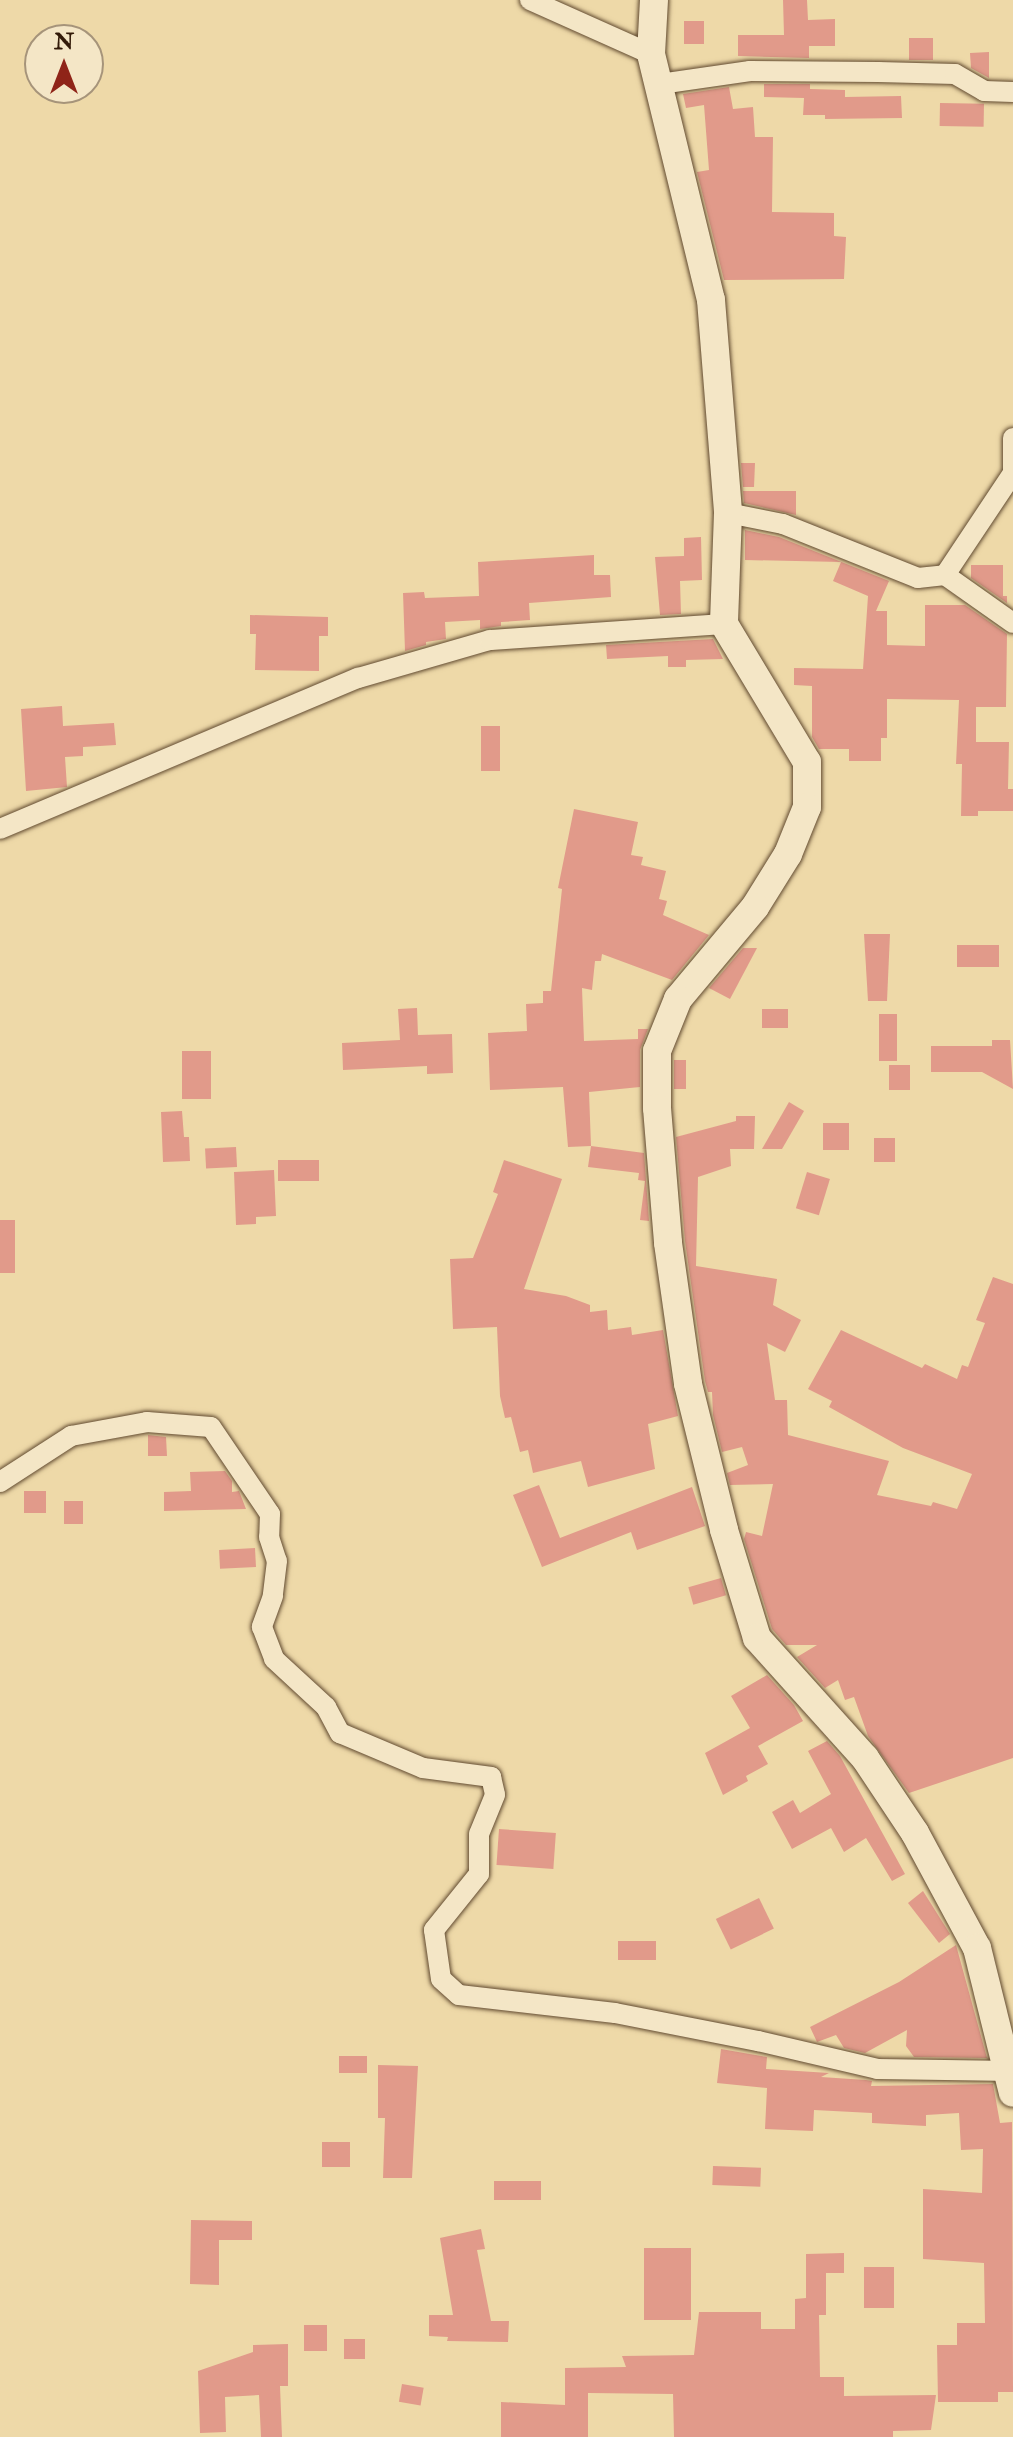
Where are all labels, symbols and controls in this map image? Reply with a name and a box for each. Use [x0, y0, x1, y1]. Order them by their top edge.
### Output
north arrow [24, 24, 104, 104]
text: N [54, 28, 74, 56]

